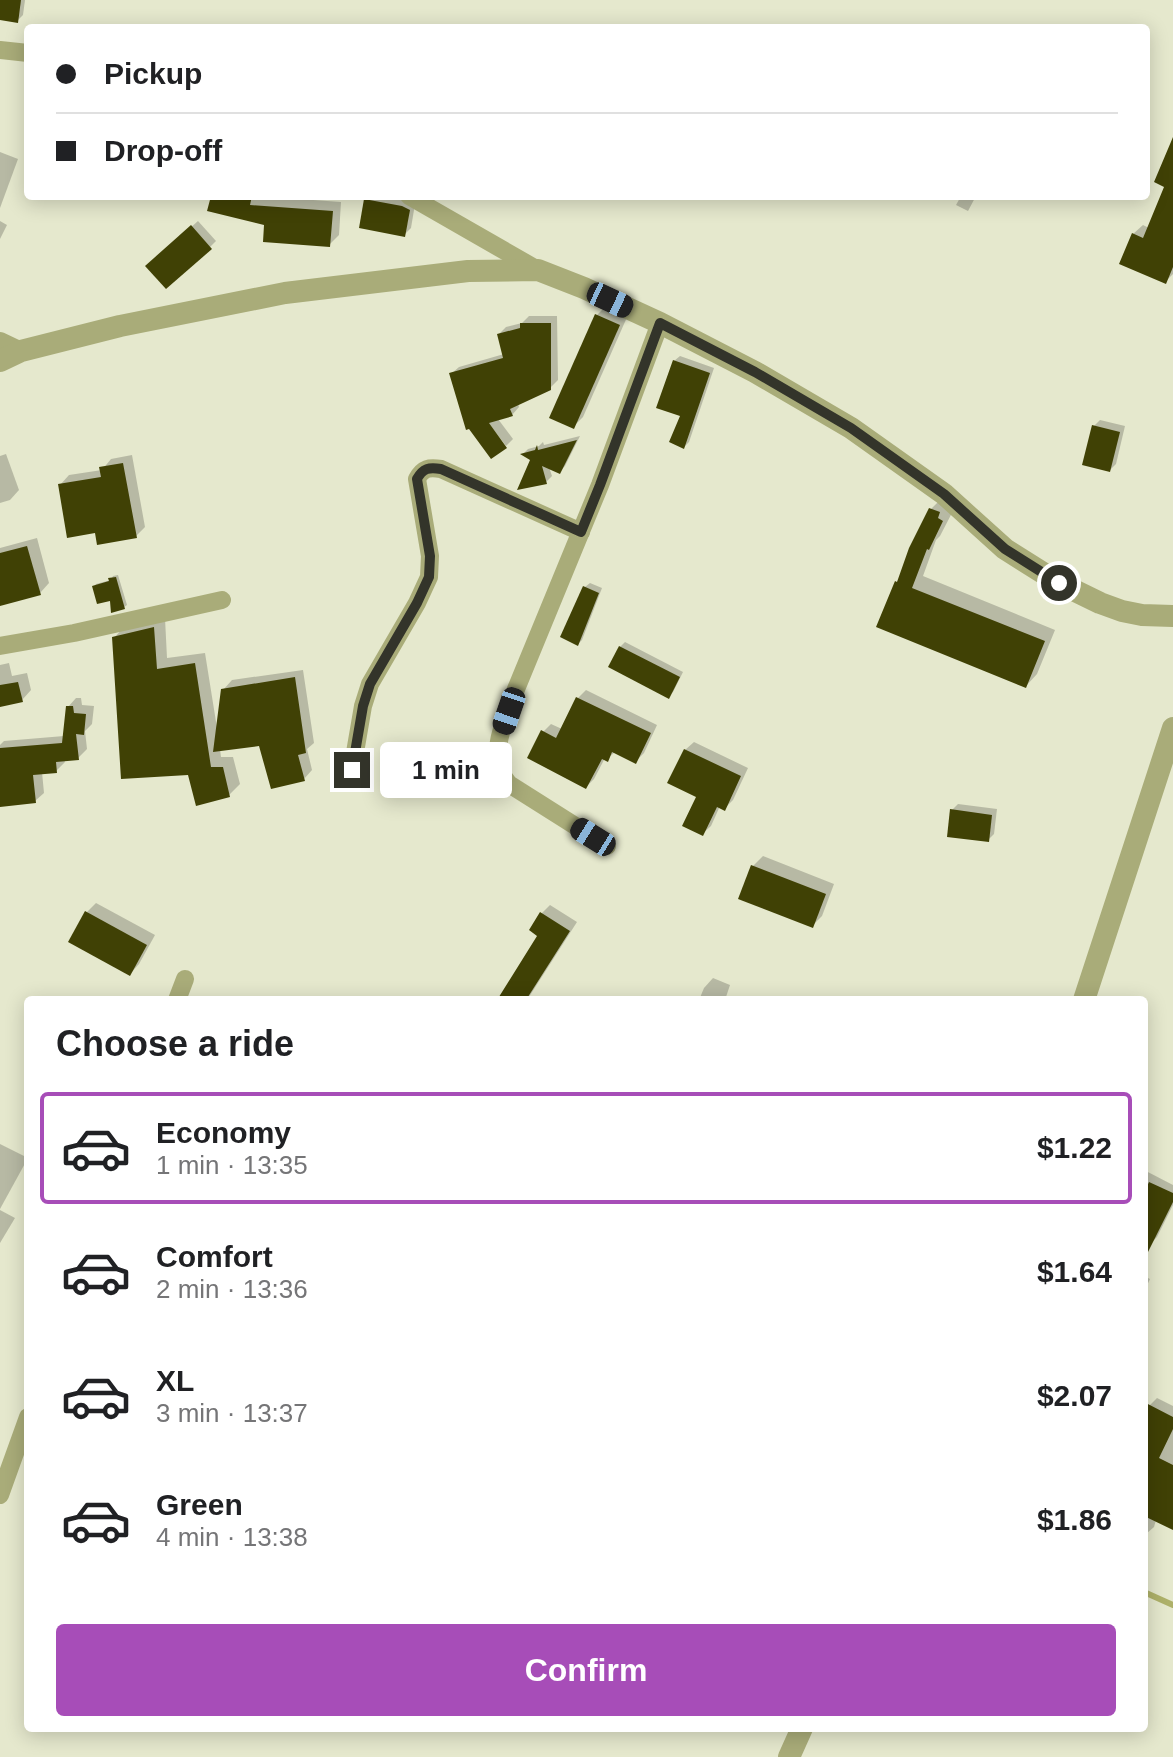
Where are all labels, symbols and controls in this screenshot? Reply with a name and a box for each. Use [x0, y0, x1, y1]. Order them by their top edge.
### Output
text: Pickup [104, 57, 202, 90]
text: Drop-off [104, 134, 222, 167]
car [583, 279, 637, 321]
route start [1041, 565, 1077, 601]
car [490, 684, 528, 738]
callout: 1 min [380, 742, 512, 798]
route end [334, 752, 370, 788]
text: 1 min [412, 755, 480, 785]
car [566, 814, 620, 860]
text: Choose a ride [56, 1023, 294, 1064]
icon: car [60, 1112, 132, 1184]
text: Economy [156, 1116, 291, 1149]
text: $1.22 [1037, 1131, 1112, 1164]
text: 1 min · 13:35 [156, 1150, 308, 1180]
icon: car [60, 1236, 132, 1308]
text: Comfort [156, 1240, 273, 1273]
text: $1.64 [1037, 1255, 1112, 1288]
text: 2 min · 13:36 [156, 1274, 308, 1304]
icon: car [60, 1360, 132, 1432]
text: XL [156, 1364, 194, 1397]
text: $2.07 [1037, 1379, 1112, 1412]
text: 3 min · 13:37 [156, 1398, 308, 1428]
icon: car [60, 1484, 132, 1556]
text: Green [156, 1488, 243, 1521]
text: $1.86 [1037, 1503, 1112, 1536]
text: 4 min · 13:38 [156, 1522, 308, 1552]
button: Confirm [56, 1624, 1116, 1716]

